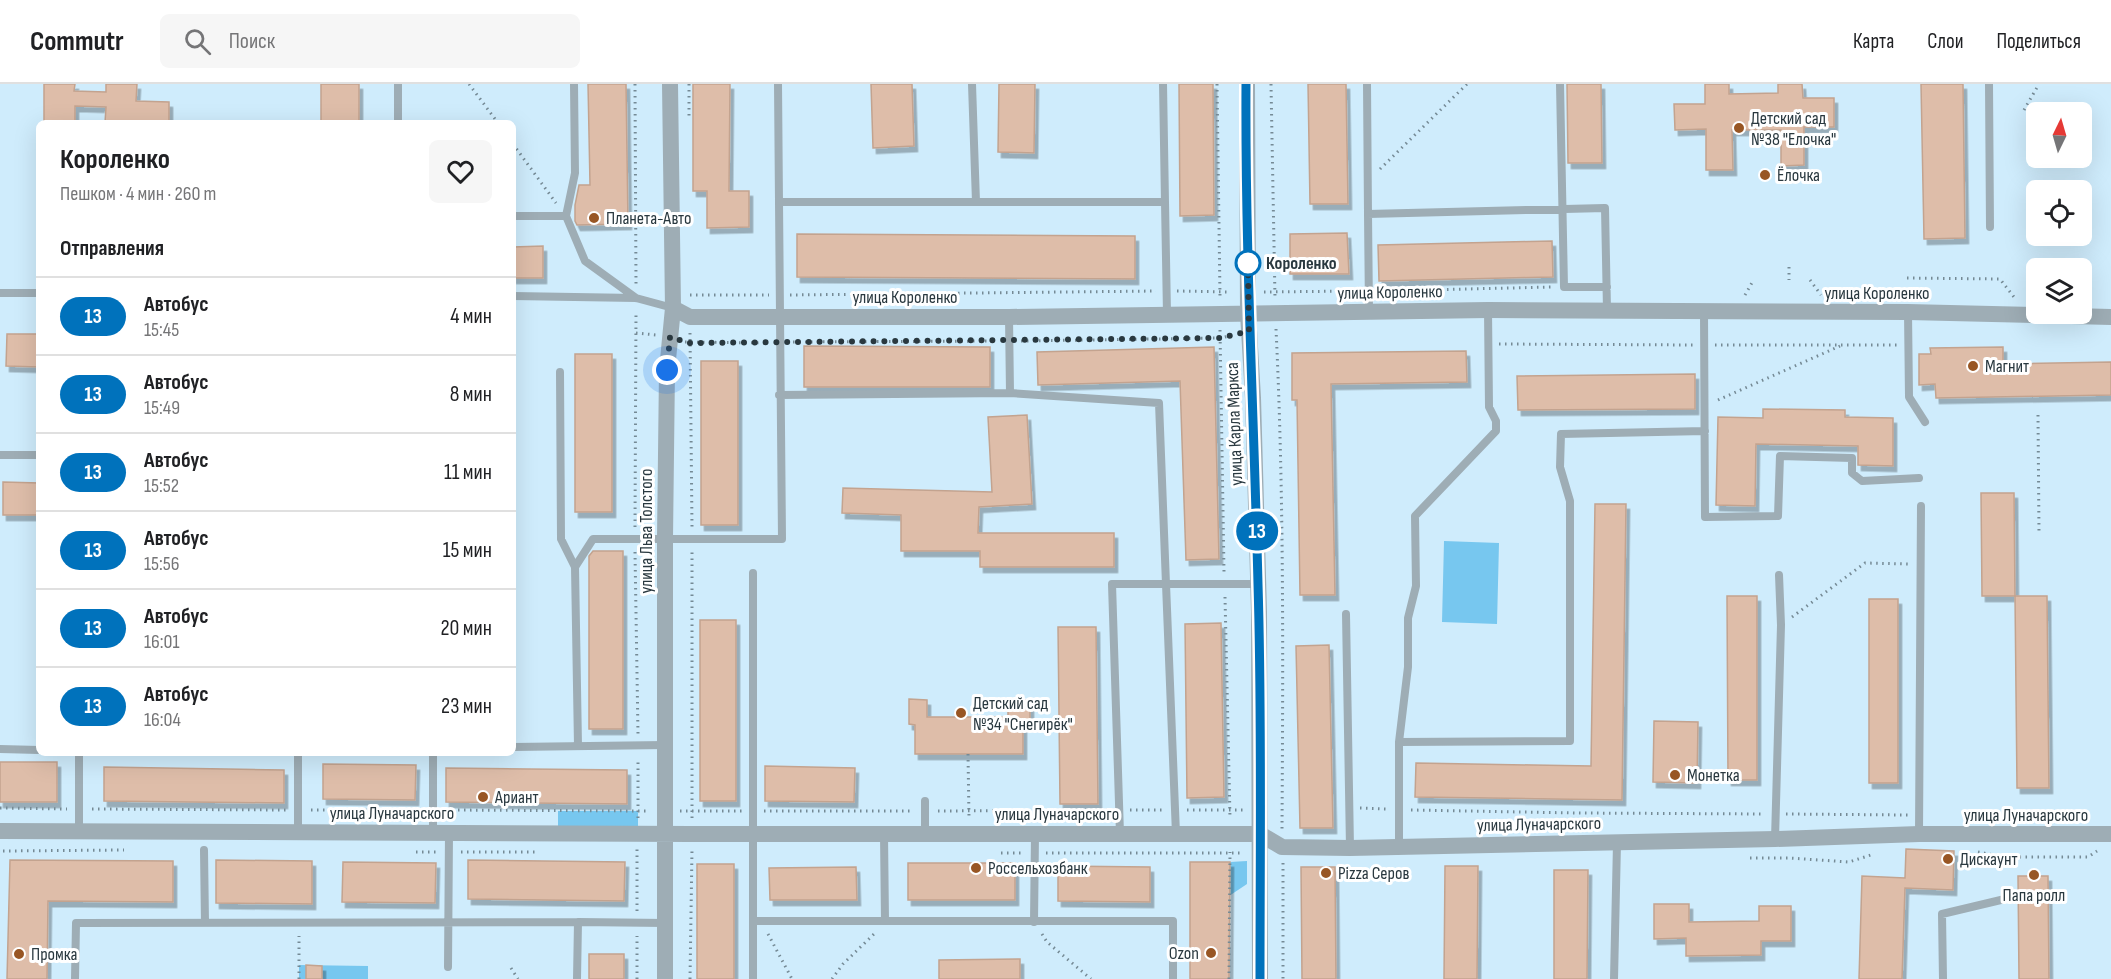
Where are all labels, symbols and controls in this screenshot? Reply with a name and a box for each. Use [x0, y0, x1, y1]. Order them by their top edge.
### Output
search box [160, 14, 580, 68]
text: Commutr [30, 25, 124, 58]
icon: search [181, 25, 214, 58]
text: Поиск [229, 28, 275, 55]
text: Карта [1853, 29, 1894, 54]
text: Слои [1927, 29, 1963, 54]
text: Поделиться [1996, 29, 2081, 54]
north arrow [2026, 102, 2092, 168]
map controls [2026, 102, 2092, 324]
place label: Детский сад №38 "Елочка" [1751, 108, 1836, 150]
marker: Детский сад №38 "Елочка" [1732, 121, 1746, 135]
button: heart [429, 140, 492, 203]
text: Короленко [60, 143, 170, 176]
place label: Ёлочка [1777, 165, 1820, 186]
marker: Ёлочка [1758, 168, 1772, 182]
button: locate [2026, 180, 2092, 246]
text: Пешком · 4 мин · 260 m [60, 182, 216, 206]
place label: Планета-Авто [606, 208, 692, 229]
marker: Планета-Авто [587, 211, 601, 225]
text: Отправления [60, 235, 164, 262]
marker: Короленко [1235, 250, 1261, 276]
place label: Короленко [1266, 253, 1337, 274]
button: layers [2026, 258, 2092, 324]
street label: улица Короленко [1337, 281, 1443, 304]
street label: улица Короленко [1824, 283, 1930, 304]
street label: улица Короленко [852, 287, 958, 308]
text: Автобус [144, 291, 209, 318]
text: 4 мин [450, 303, 492, 330]
text: 13 [84, 304, 102, 329]
text: 15:45 [144, 318, 179, 342]
your location [652, 355, 682, 385]
place label: Магнит [1985, 356, 2029, 377]
marker: Магнит [1966, 359, 1980, 373]
street label: улица Карла Маркса [1222, 362, 1247, 486]
text: Автобус [144, 369, 209, 396]
text: 8 мин [450, 381, 492, 408]
text: 13 [84, 382, 102, 407]
text: 15:49 [144, 396, 180, 420]
text: Автобус [144, 447, 209, 474]
text: 11 мин [444, 459, 492, 486]
text: 13 [84, 460, 102, 485]
street label: улица Льва Толстого [636, 469, 657, 593]
text: 15:52 [144, 474, 179, 498]
line badge: 13 [1230, 512, 1284, 550]
text: 13 [1248, 519, 1266, 544]
text: Автобус [144, 525, 209, 552]
text: 15 мин [443, 537, 492, 564]
text: 13 [84, 538, 102, 563]
text: 15:56 [144, 552, 180, 576]
text: Автобус [144, 603, 209, 630]
text: 20 мин [440, 615, 492, 642]
text: 13 [84, 616, 102, 641]
text: 16:01 [144, 630, 179, 654]
text: Автобус [144, 681, 209, 708]
text: 23 мин [441, 693, 492, 720]
place label: Детский сад №34 "Снегирёк" [973, 693, 1073, 735]
text: 13 [84, 694, 102, 719]
marker: Детский сад №34 "Снегирёк" [954, 706, 968, 720]
text: 16:04 [144, 708, 181, 732]
place label: Монетка [1687, 765, 1740, 786]
marker: Монетка [1668, 768, 1682, 782]
place label: Ариант [494, 787, 539, 808]
marker: Ариант [476, 790, 490, 804]
street label: улица Луначарского [330, 803, 454, 824]
street label: улица Луначарского [995, 804, 1119, 825]
street label: улица Луначарского [1964, 805, 2088, 826]
street label: улица Луначарского [1477, 813, 1601, 836]
place label: Дискаунт [1960, 849, 2018, 870]
marker: Дискаунт [1941, 852, 1955, 866]
place label: Россельхозбанк [988, 858, 1088, 879]
marker: Россельхозбанк [969, 861, 983, 875]
place label: Pizza Серов [1338, 863, 1409, 884]
marker: Pizza Серов [1319, 866, 1333, 880]
marker: Папа ролл [2027, 868, 2041, 882]
place label: Папа ролл [2003, 885, 2065, 906]
place label: Ozon [1169, 943, 1199, 964]
place label: Промка [31, 944, 78, 965]
marker: Ozon [1204, 946, 1218, 960]
marker: Промка [12, 947, 26, 961]

